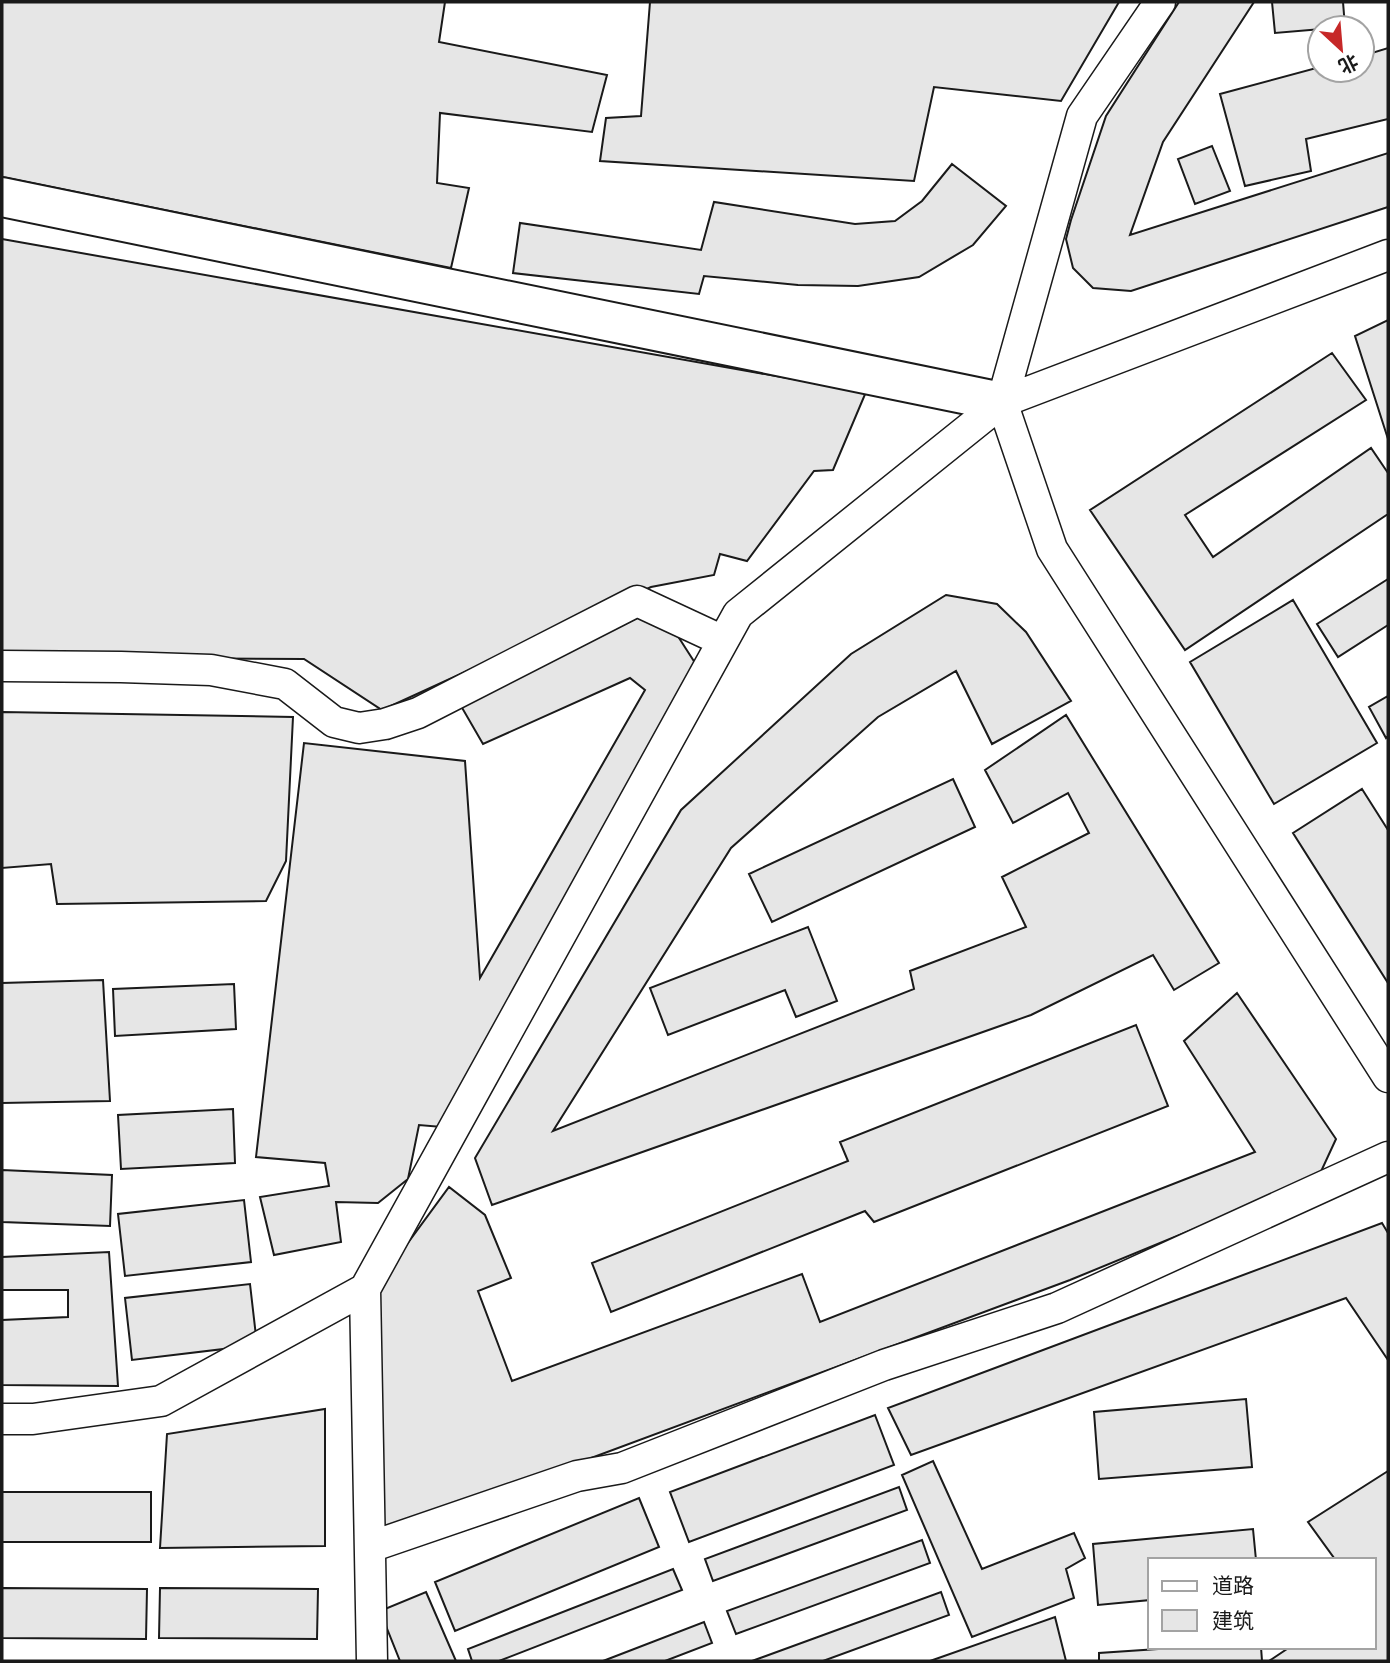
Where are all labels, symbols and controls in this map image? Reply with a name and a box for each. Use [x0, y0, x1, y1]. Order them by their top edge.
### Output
north arrow [1306, 14, 1376, 84]
text: 北 [1334, 48, 1363, 80]
legend [1148, 1558, 1376, 1649]
text: 道路 [1212, 1571, 1254, 1599]
text: 建筑 [1212, 1606, 1254, 1634]

